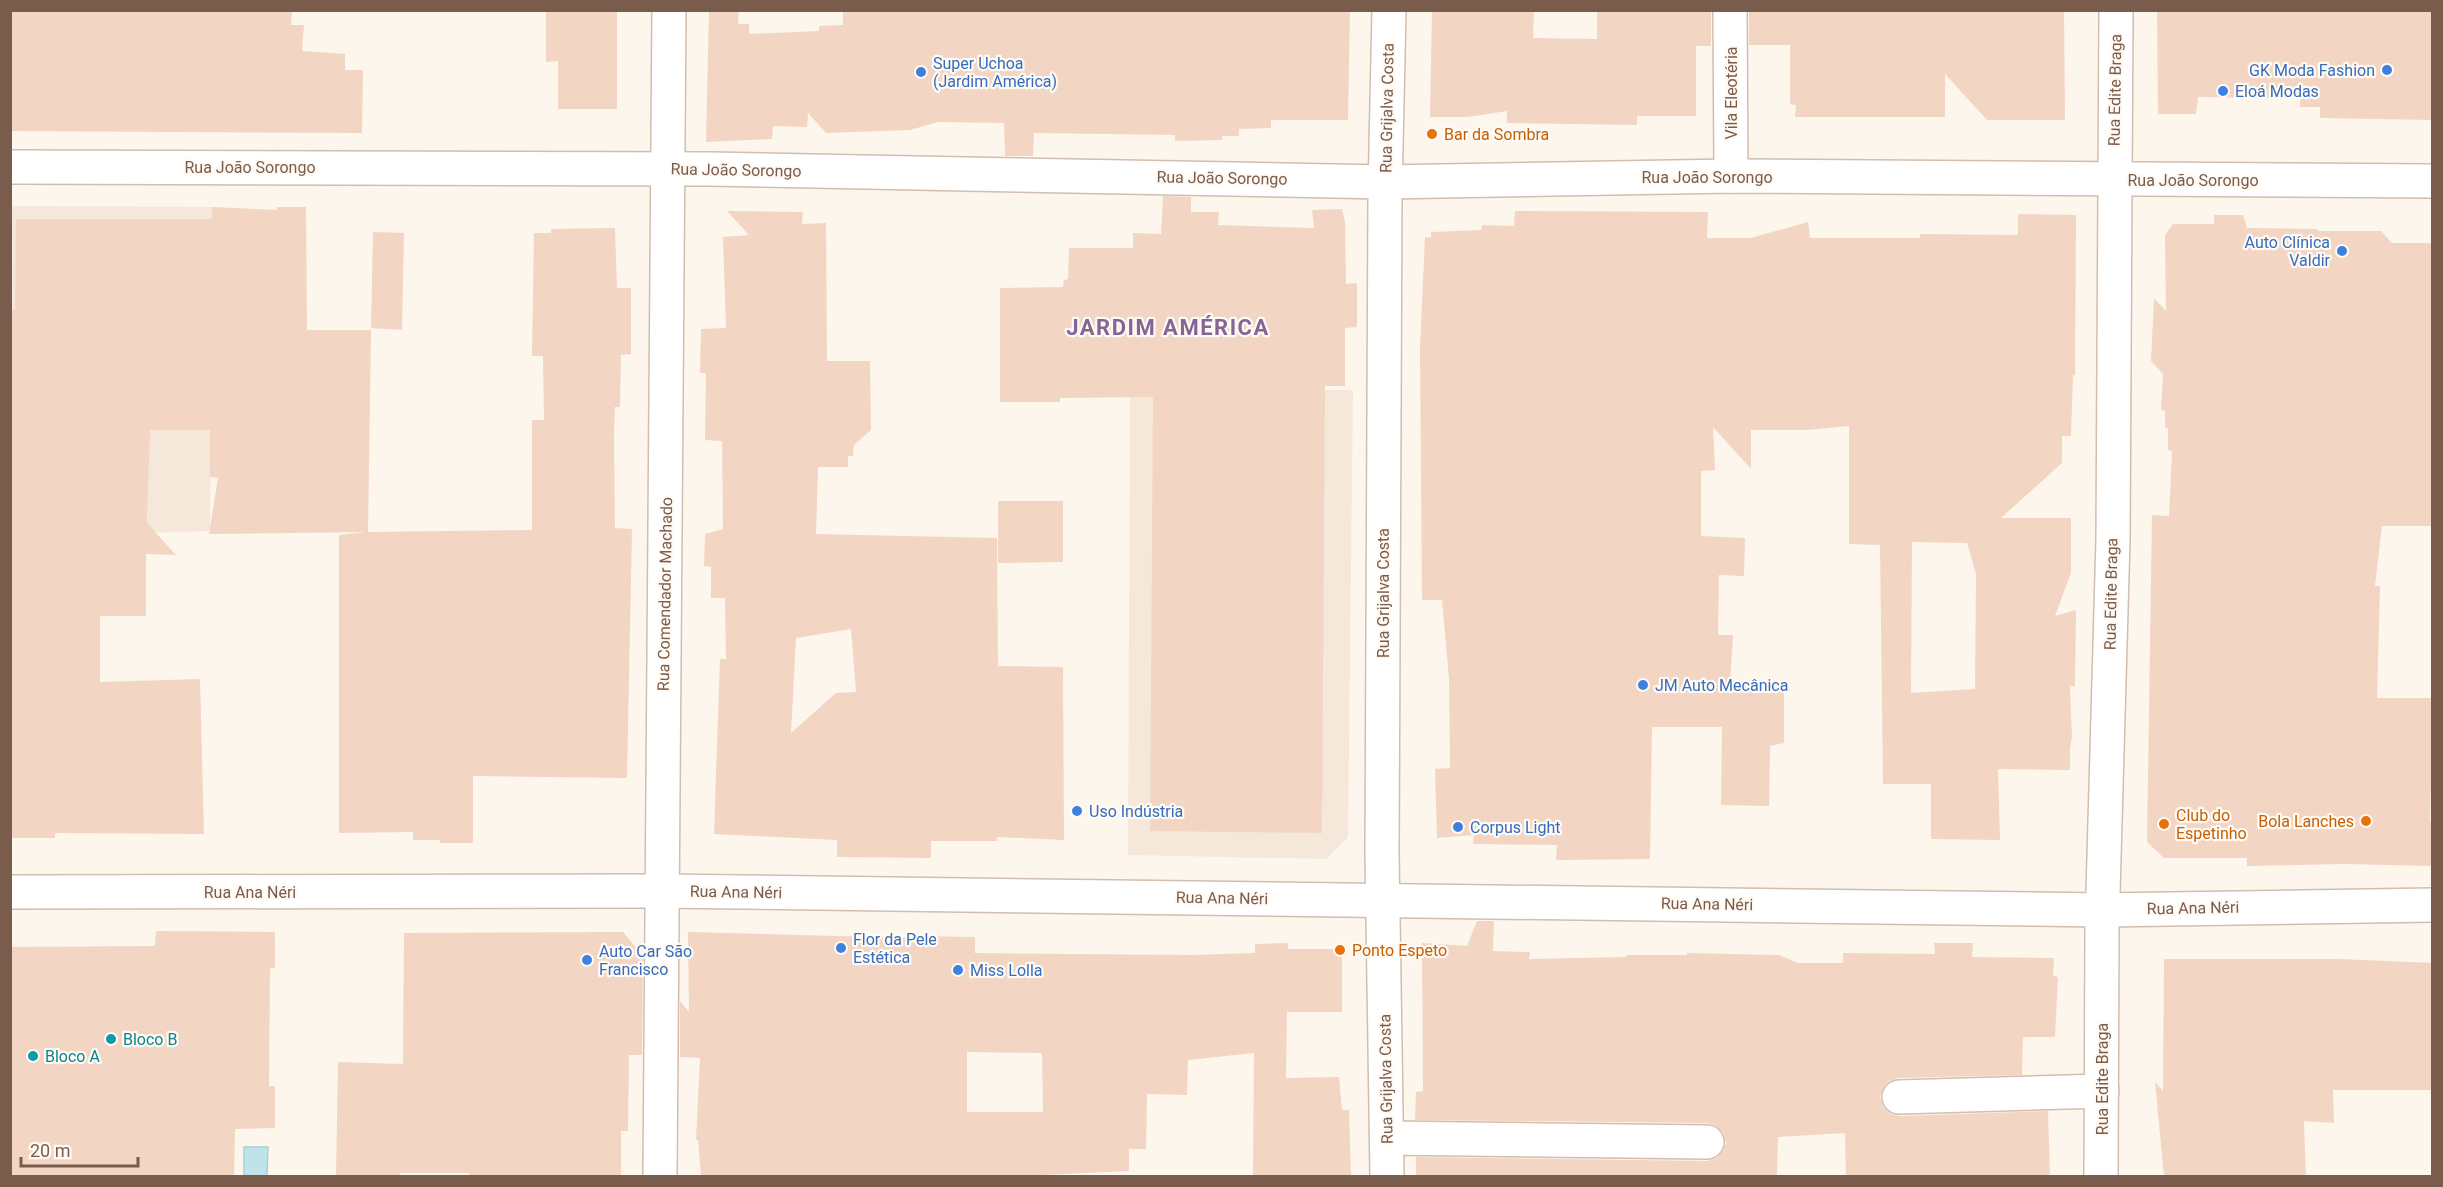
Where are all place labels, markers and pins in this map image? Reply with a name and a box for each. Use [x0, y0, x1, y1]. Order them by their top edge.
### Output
place label: Super Uchoa (Jardim América) [933, 54, 1057, 91]
place label: GK Moda Fashion [2249, 61, 2375, 80]
marker: GK Moda Fashion [2380, 63, 2394, 77]
marker: Super Uchoa (Jardim América) [914, 65, 928, 79]
place label: Eloá Modas [2235, 82, 2319, 101]
marker: Eloá Modas [2216, 84, 2230, 98]
place label: Bar da Sombra [1444, 125, 1549, 144]
marker: Bar da Sombra [1425, 127, 1439, 141]
place label: Auto Clínica Valdir [2245, 233, 2331, 270]
marker: Auto Clínica Valdir [2335, 244, 2349, 258]
place label: JM Auto Mecânica [1655, 676, 1788, 695]
marker: JM Auto Mecânica [1636, 678, 1650, 692]
place label: Uso Indústria [1089, 802, 1183, 821]
marker: Uso Indústria [1070, 804, 1084, 818]
place label: Club do Espetinho [2176, 806, 2247, 843]
place label: Bola Lanches [2258, 812, 2354, 831]
marker: Bola Lanches [2359, 814, 2373, 828]
marker: Club do Espetinho [2157, 817, 2171, 831]
place label: Corpus Light [1470, 818, 1561, 837]
marker: Corpus Light [1451, 820, 1465, 834]
place label: Flor da Pele Estética [853, 930, 937, 967]
marker: Flor da Pele Estética [834, 941, 848, 955]
place label: Ponto Espeto [1352, 941, 1447, 960]
place label: Auto Car São Francisco [599, 942, 692, 979]
marker: Ponto Espeto [1333, 943, 1347, 957]
marker: Auto Car São Francisco [580, 953, 594, 967]
place label: Miss Lolla [970, 961, 1043, 980]
marker: Miss Lolla [951, 963, 965, 977]
place label: Bloco B [123, 1030, 177, 1049]
marker: Bloco B [104, 1032, 118, 1046]
place label: Bloco A [45, 1047, 100, 1066]
marker: Bloco A [26, 1049, 40, 1063]

